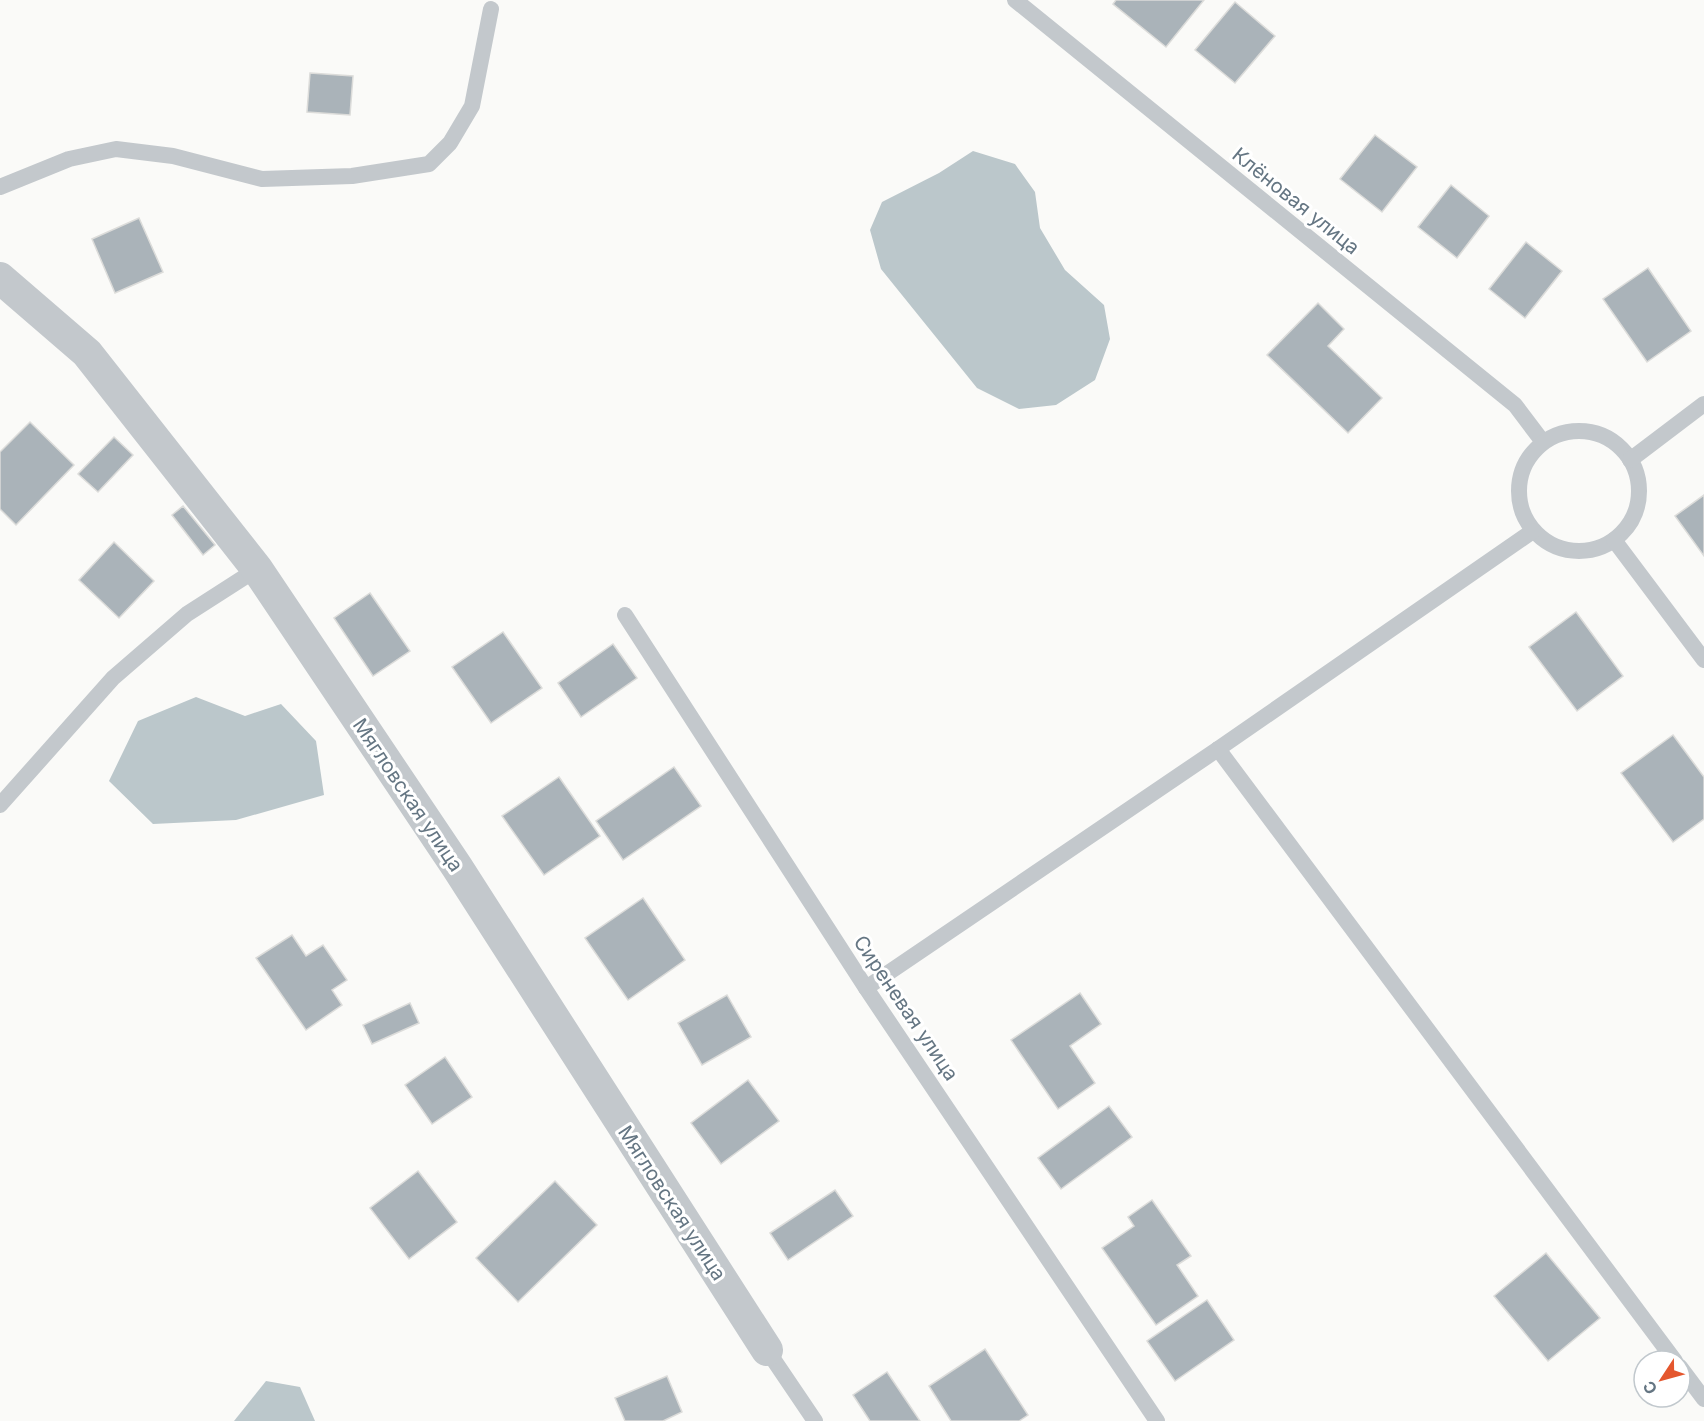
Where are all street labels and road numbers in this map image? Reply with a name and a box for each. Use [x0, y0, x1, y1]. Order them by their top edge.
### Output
street label: Клёновая улица [1228, 142, 1364, 260]
street label: Мягловская улица [348, 714, 468, 876]
street label: Сиреневая улица [849, 931, 963, 1085]
street label: Мягловская улица [613, 1121, 731, 1285]

